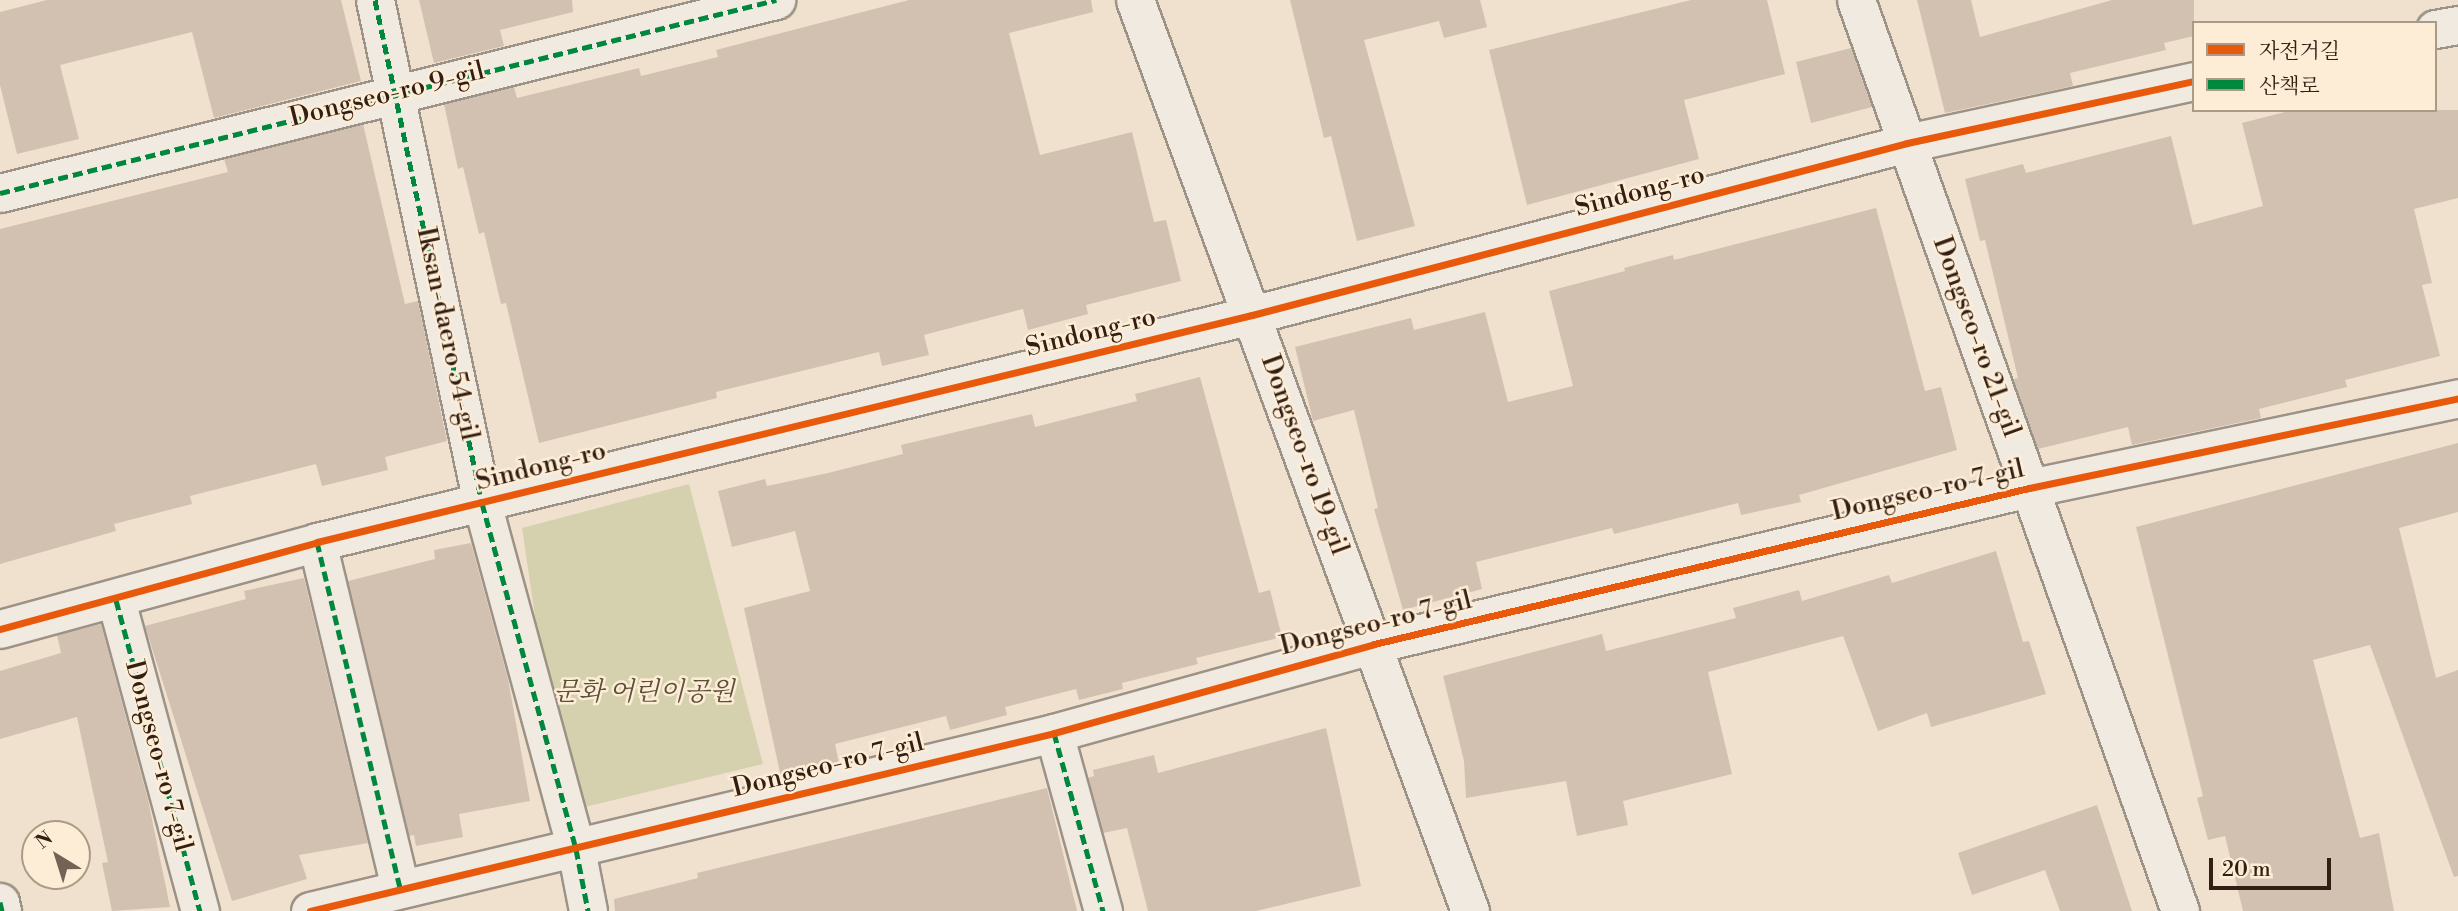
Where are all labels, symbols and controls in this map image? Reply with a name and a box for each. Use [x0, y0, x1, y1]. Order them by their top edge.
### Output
legend [2192, 21, 2437, 112]
text: 자전거길 [2259, 39, 2340, 65]
street label: Dongseo-ro 9-gil [286, 56, 488, 134]
text: 산책로 [2259, 74, 2320, 100]
street label: Sindong-ro [1572, 160, 1708, 224]
street label: Iksan-daero 54-gil [409, 225, 485, 443]
street label: Dongseo-ro 21-gil [1925, 233, 2027, 441]
street label: Sindong-ro [1023, 302, 1159, 364]
street label: Dongseo-ro 19-gil [1253, 351, 1355, 559]
street label: Sindong-ro [473, 436, 609, 498]
street label: Dongseo-ro 7-gil [1829, 454, 2027, 528]
street label: Dongseo-ro 7-gil [1277, 585, 1475, 663]
street label: Dongseo-ro 7-gil [118, 657, 198, 855]
park label: 문화 어린이공원 [553, 677, 735, 709]
street label: Dongseo-ro 7-gil [729, 727, 927, 805]
north arrow [21, 820, 91, 890]
text: N [31, 826, 58, 854]
scale bar [2213, 844, 2336, 888]
text: 20 m [2222, 857, 2271, 883]

